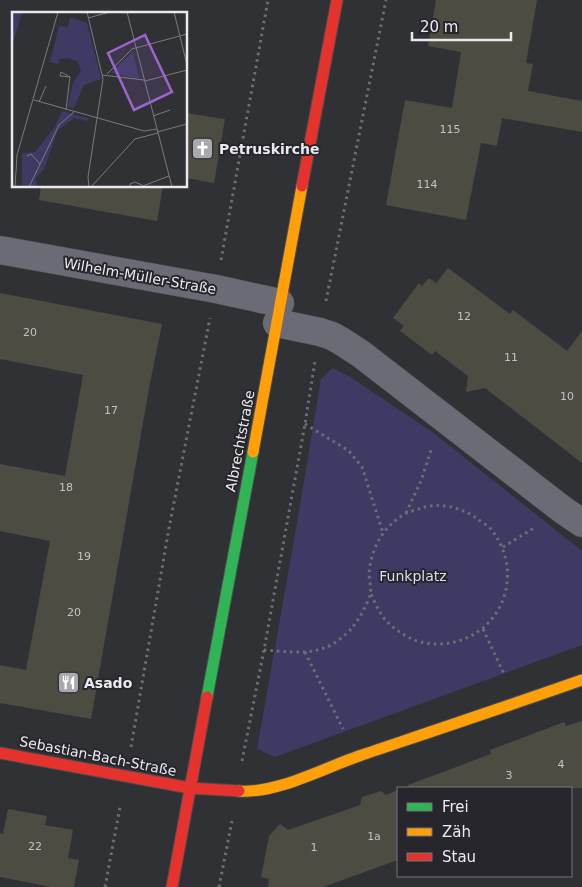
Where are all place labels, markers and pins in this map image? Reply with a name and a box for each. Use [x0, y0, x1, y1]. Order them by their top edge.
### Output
church icon: Petruskirche [191, 137, 215, 161]
place label: Petruskirche [219, 141, 319, 157]
restaurant icon: Asado [56, 671, 80, 695]
place label: Asado [84, 675, 133, 691]

